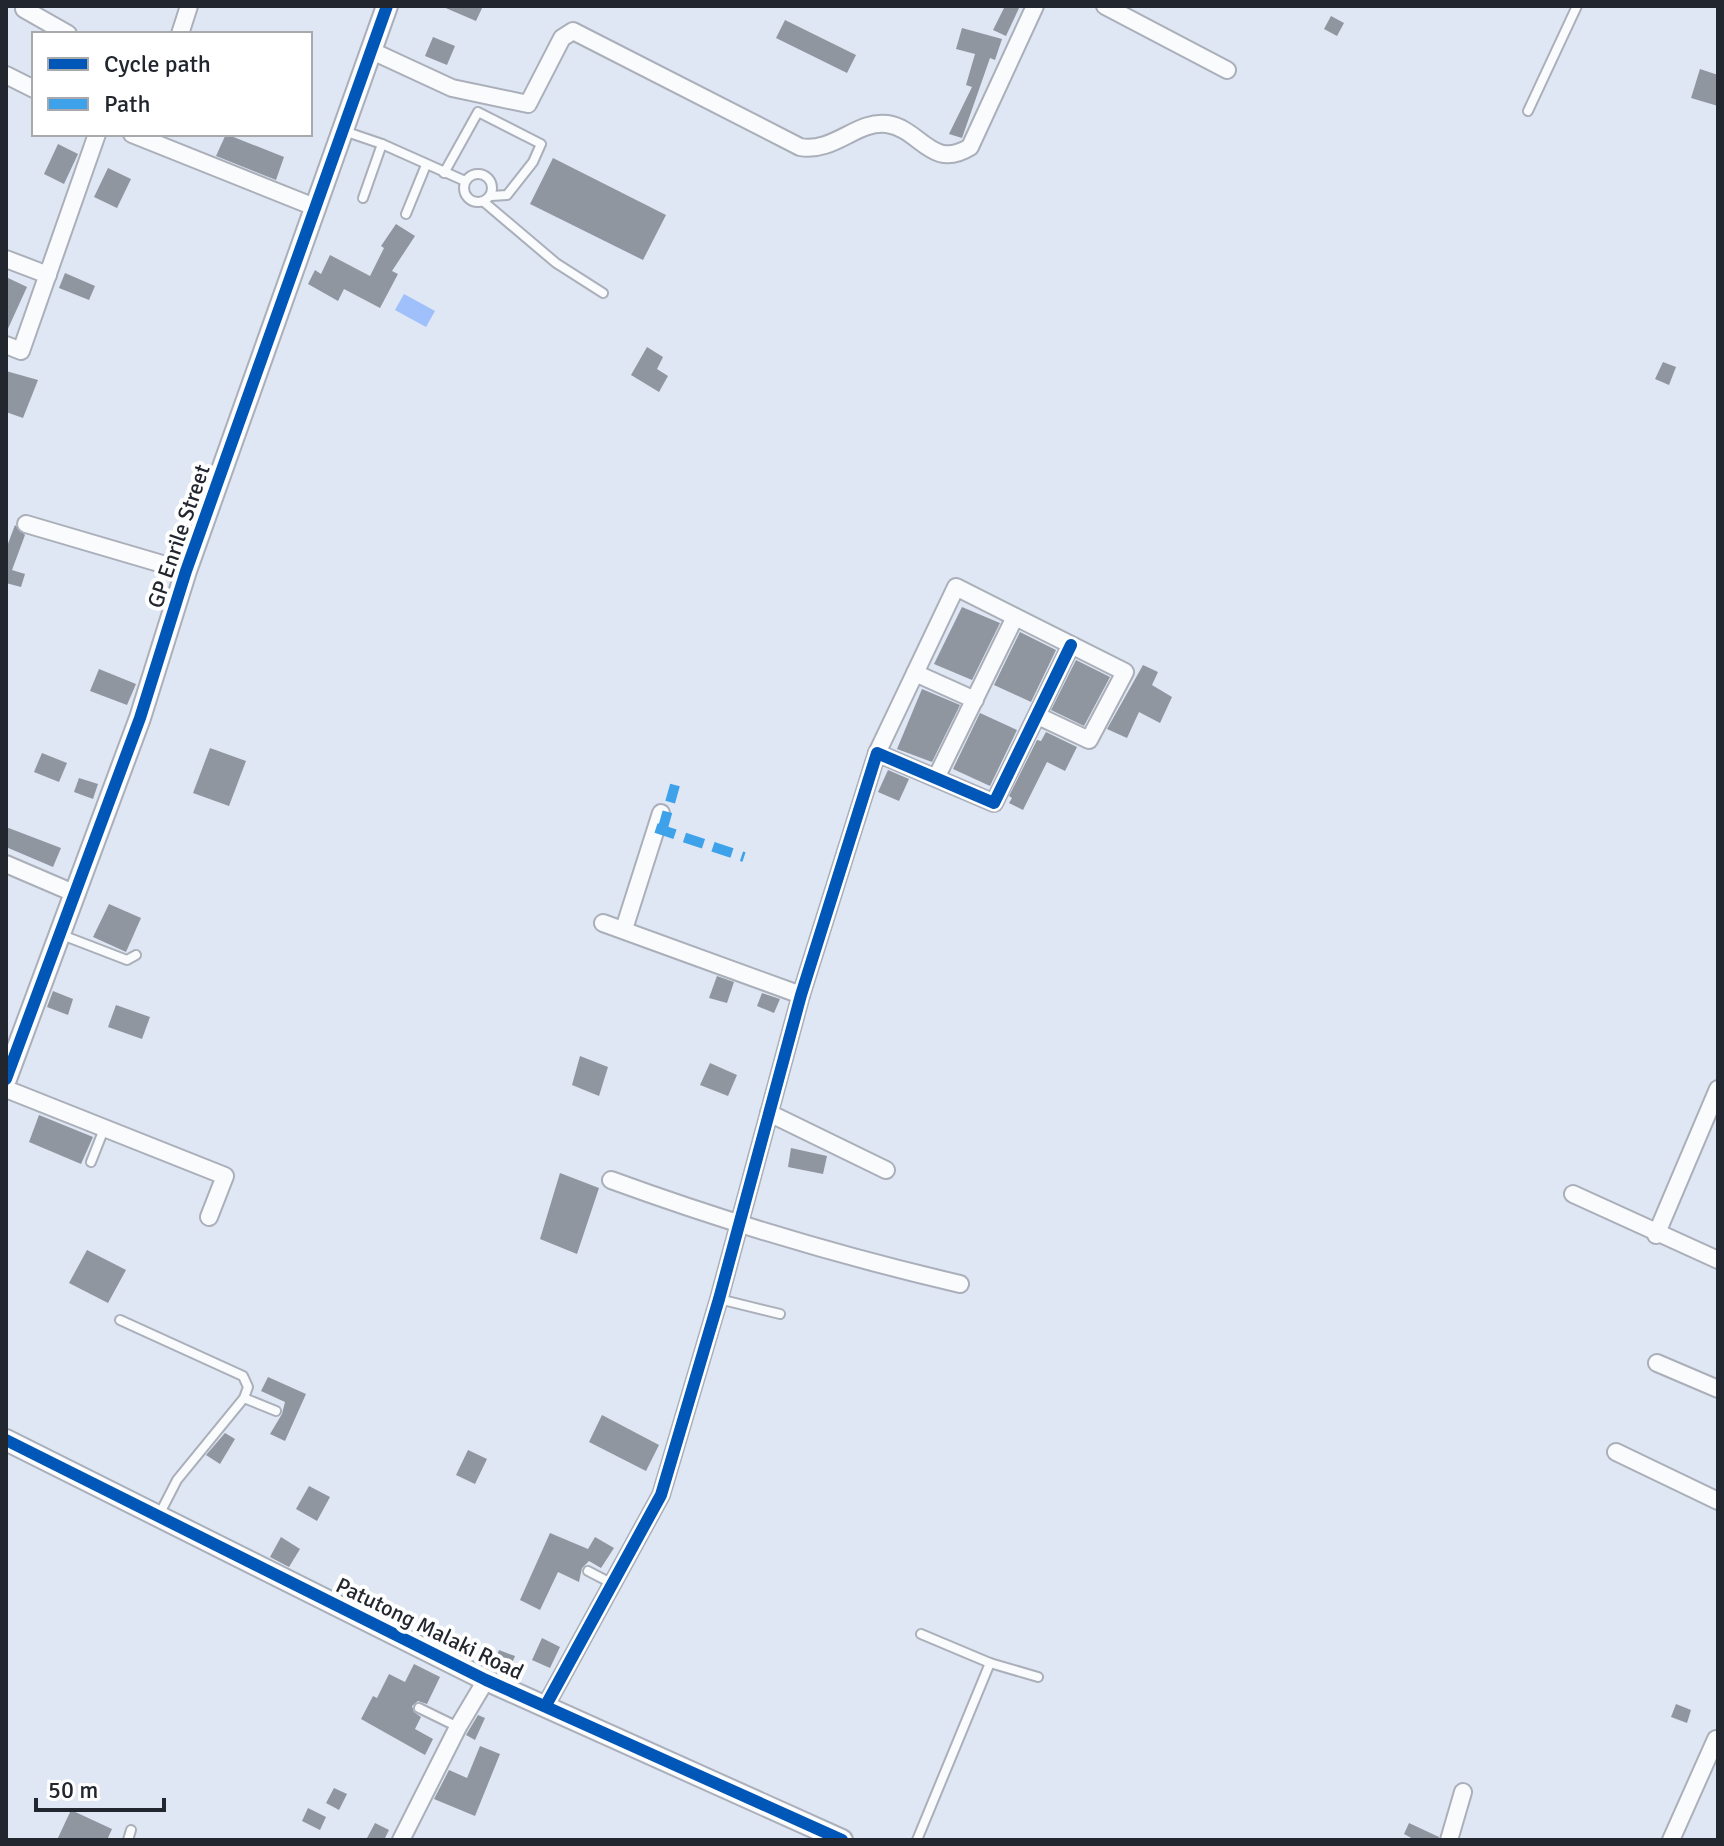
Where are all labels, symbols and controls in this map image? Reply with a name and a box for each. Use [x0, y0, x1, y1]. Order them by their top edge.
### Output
legend [32, 32, 312, 136]
text: Cycle path [104, 49, 211, 79]
text: Path [104, 89, 150, 119]
street label: GP Enrile Street [141, 461, 216, 611]
street label: Patutong Malaki Road [332, 1571, 528, 1686]
scale bar [36, 1762, 164, 1812]
text: 50 m [48, 1775, 98, 1805]

